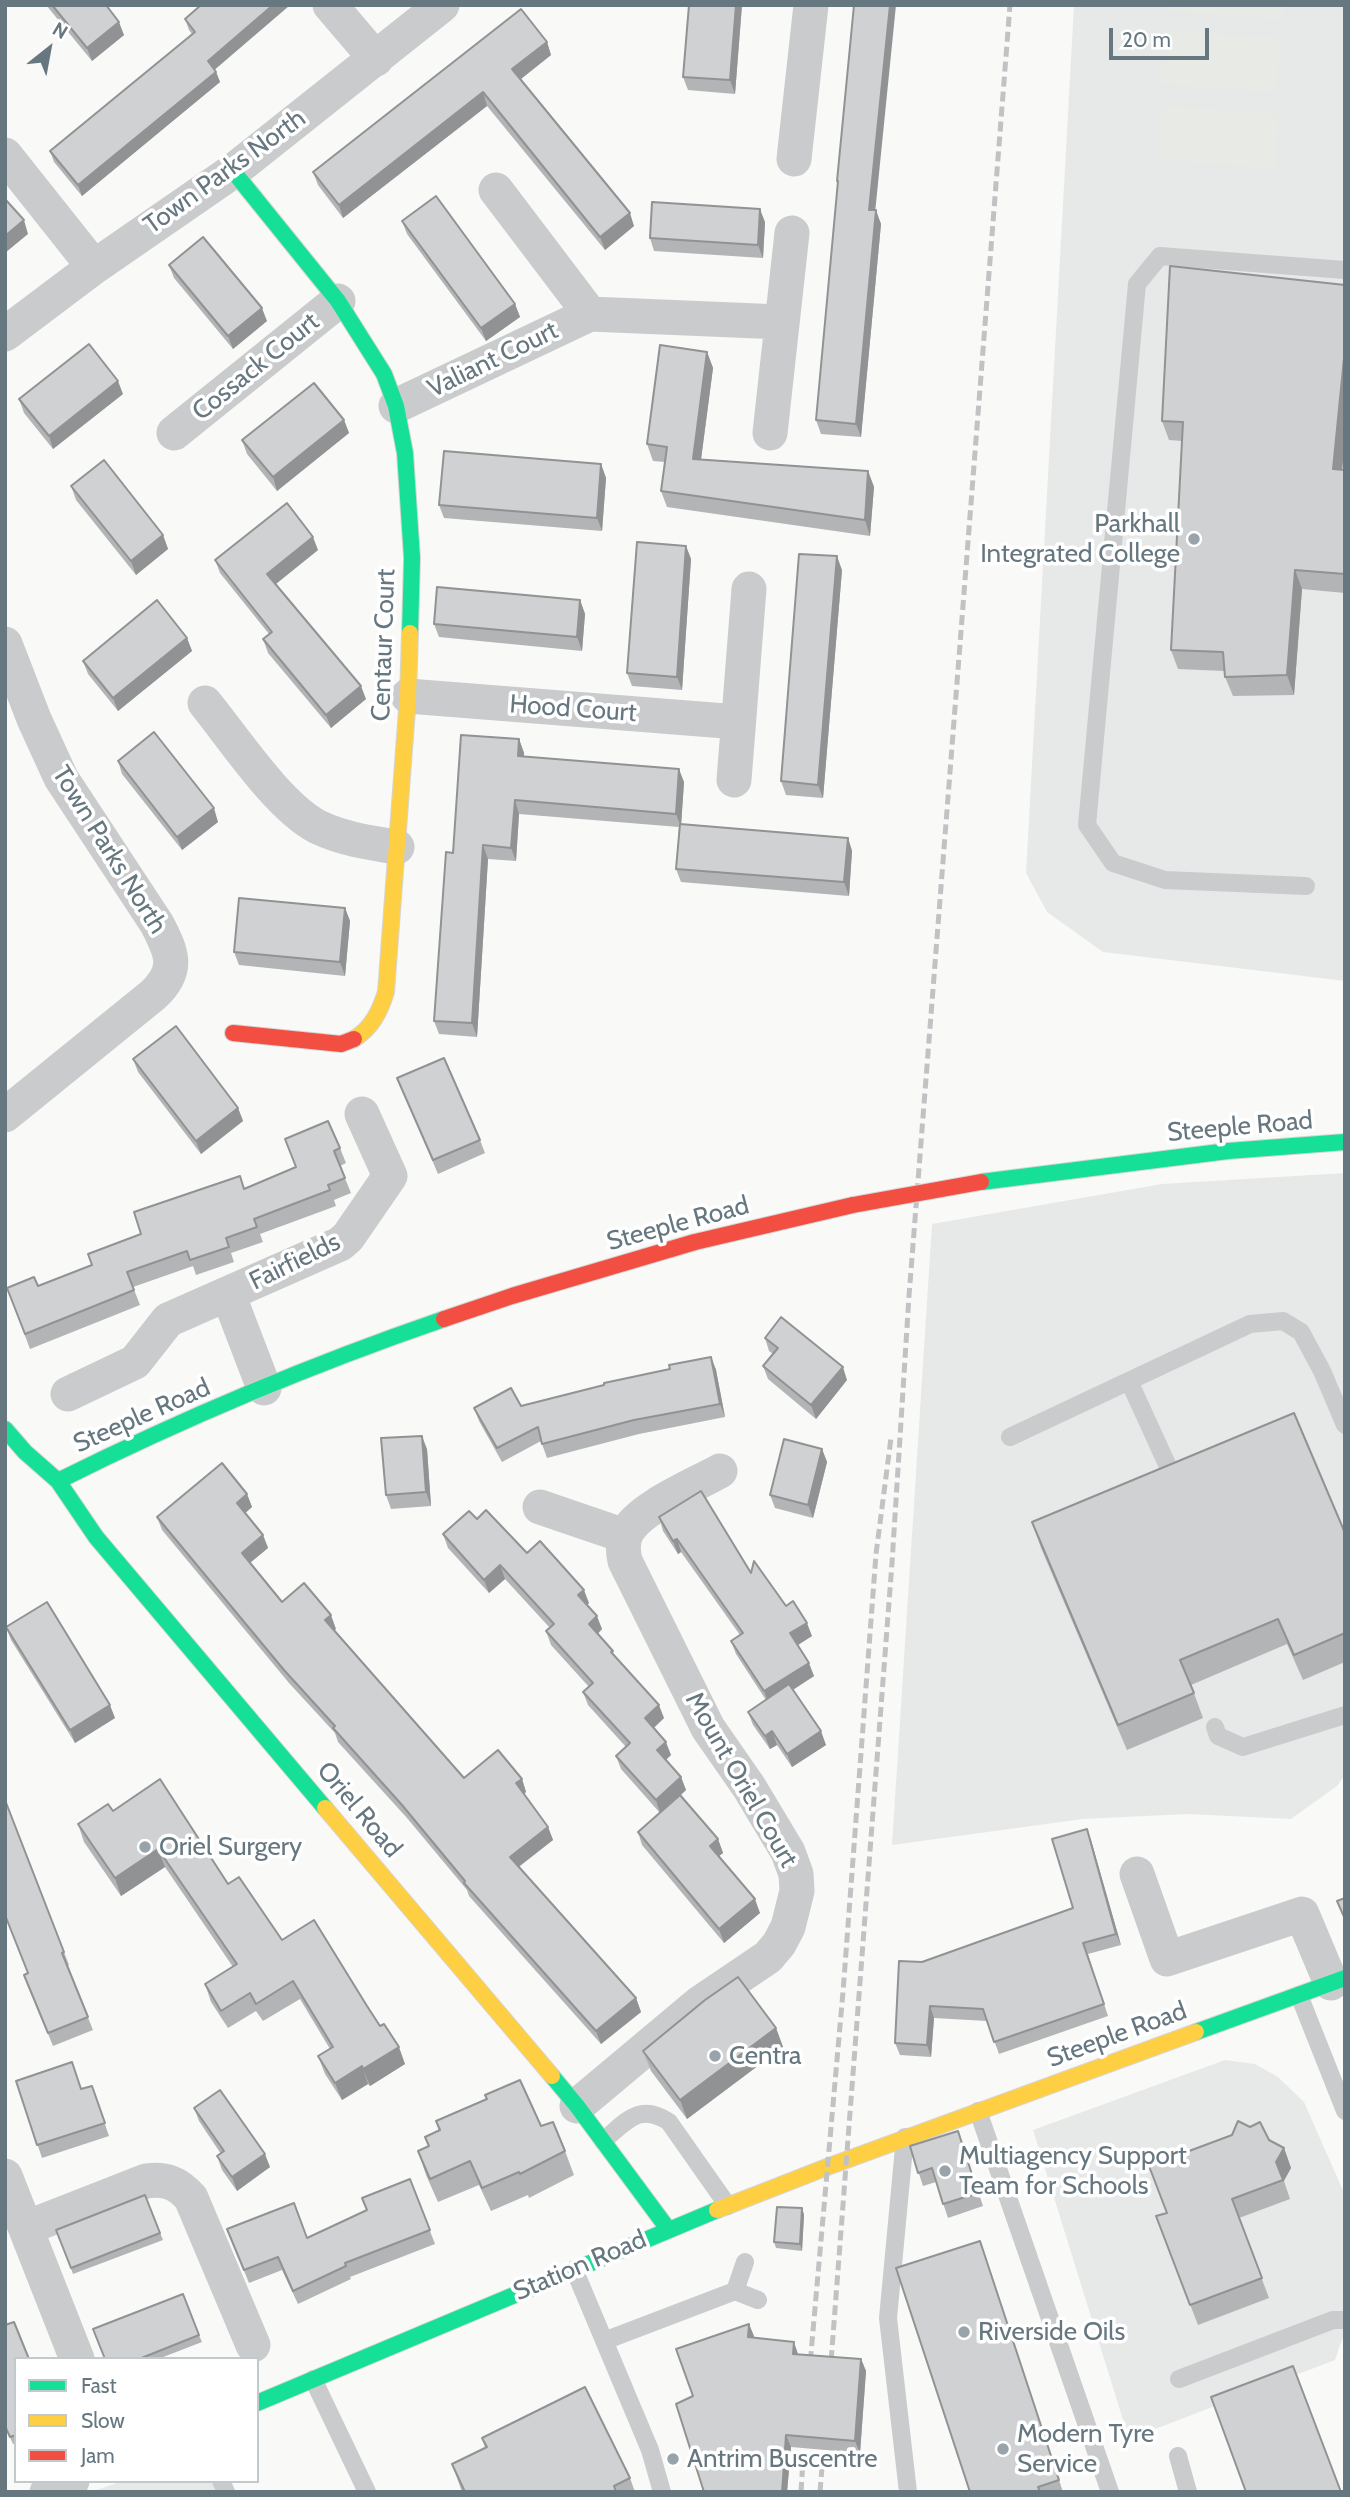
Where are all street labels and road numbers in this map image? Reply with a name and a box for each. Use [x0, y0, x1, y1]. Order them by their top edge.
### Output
street label: Town Parks North [138, 103, 312, 241]
street label: Cossack Court [186, 306, 326, 428]
street label: Valiant Court [423, 315, 563, 405]
street label: Centaur Court [366, 568, 402, 722]
street label: Hood Court [508, 689, 638, 729]
street label: Town Parks North [45, 760, 173, 940]
street label: Steeple Road [1166, 1105, 1314, 1149]
street label: Steeple Road [603, 1190, 753, 1258]
street label: Fairfields [245, 1227, 345, 1297]
street label: Steeple Road [69, 1372, 215, 1460]
street label: Mount Oriel Court [678, 1687, 804, 1873]
street label: Oriel Road [310, 1756, 408, 1864]
street label: Steeple Road [1043, 1995, 1191, 2075]
street label: Station Road [509, 2224, 651, 2308]

